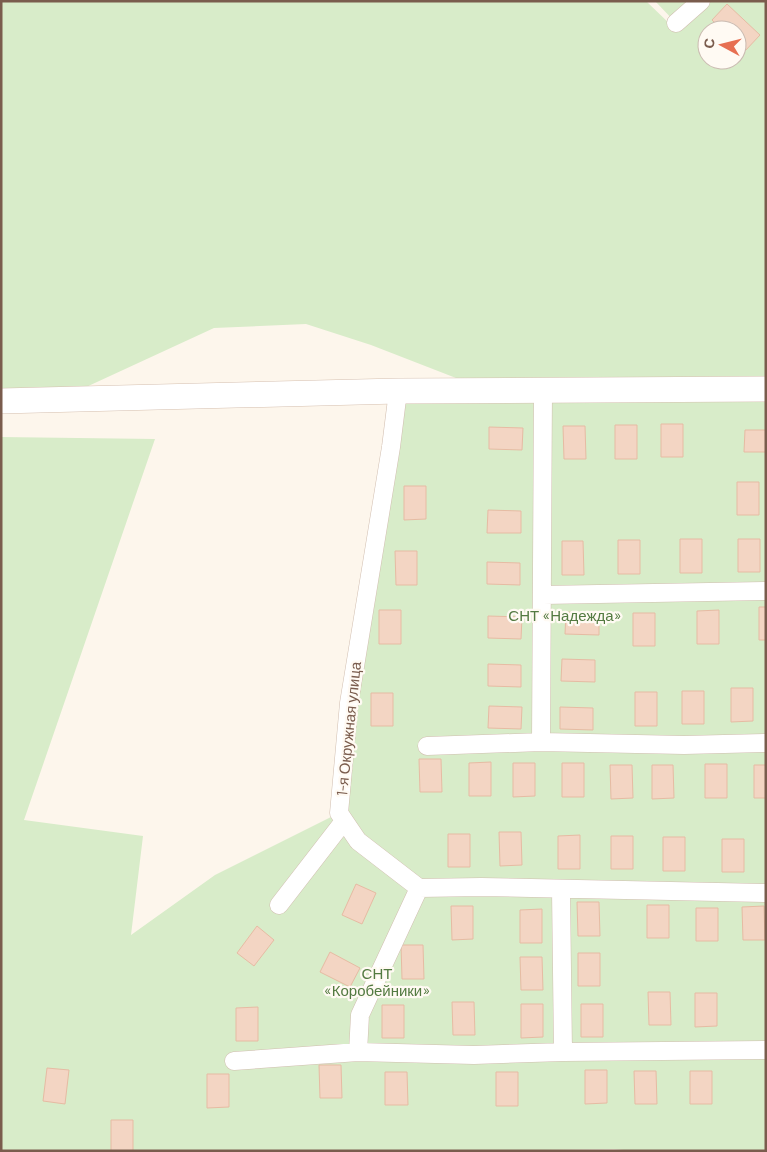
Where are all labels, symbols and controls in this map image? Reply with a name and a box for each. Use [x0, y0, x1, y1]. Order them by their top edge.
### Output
north arrow [697, 20, 747, 70]
text: С [700, 37, 718, 49]
park label: СНТ «Надежда» [508, 606, 622, 624]
street label: 1-я Окружная улица [332, 660, 364, 797]
park label: СНТ «Коробейники» [324, 964, 430, 999]

